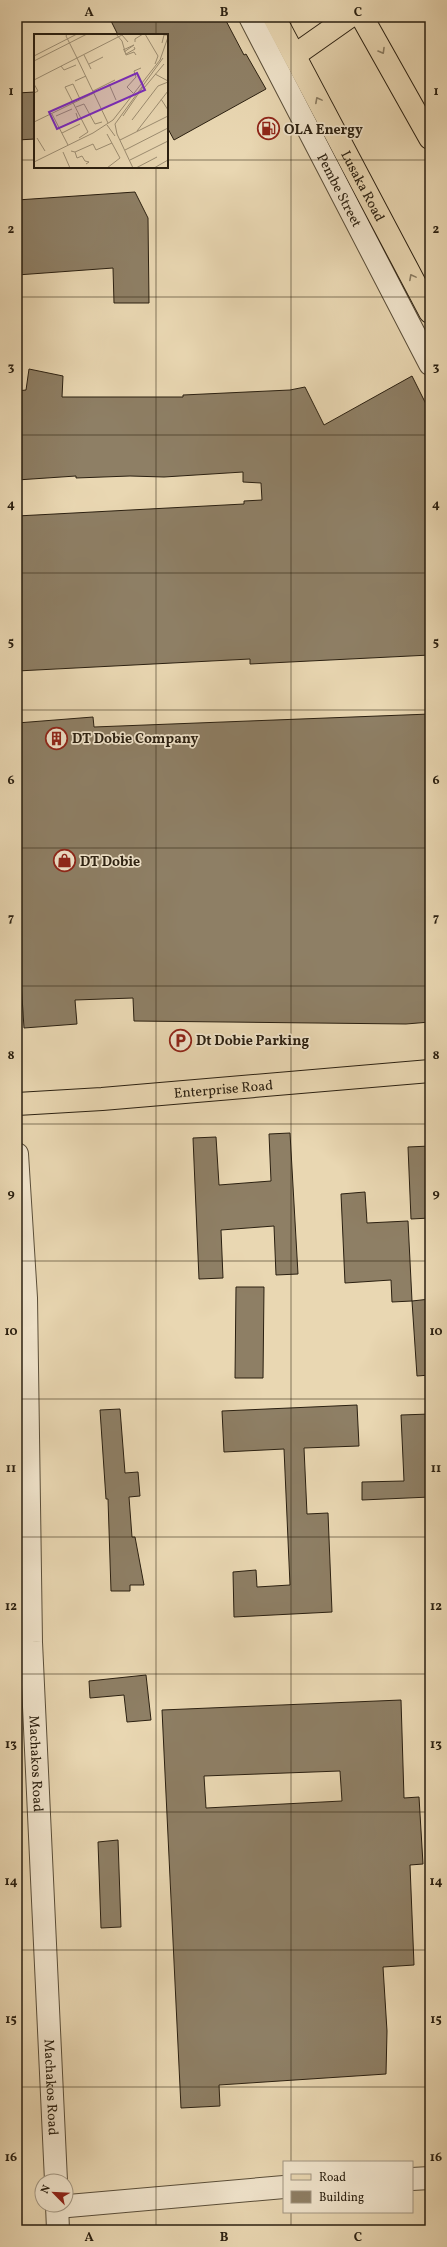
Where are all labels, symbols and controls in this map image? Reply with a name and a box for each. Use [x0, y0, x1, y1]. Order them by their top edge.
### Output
text: A [84, 4, 94, 22]
text: B [220, 4, 229, 22]
text: C [354, 4, 362, 22]
inset map [34, 34, 168, 168]
one-way arrow [377, 47, 384, 54]
text: 1 [8, 83, 14, 101]
text: 1 [433, 83, 439, 101]
one-way arrow [316, 97, 323, 104]
fuel station icon: OLA Energy [255, 116, 281, 142]
place label: OLA Energy [284, 121, 363, 140]
street label: Lusaka Road [335, 148, 389, 225]
street label: Pembe Street [311, 151, 366, 231]
text: 2 [8, 221, 15, 239]
text: 2 [433, 221, 440, 239]
one-way arrow [409, 274, 417, 281]
text: 3 [8, 359, 15, 377]
text: 3 [433, 359, 440, 377]
text: 4 [7, 496, 15, 514]
text: 4 [432, 496, 440, 514]
text: 5 [8, 634, 14, 652]
text: 5 [433, 634, 439, 652]
building icon: DT Dobie Company [44, 725, 70, 751]
place label: DT Dobie Company [72, 730, 198, 749]
text: 6 [7, 772, 15, 790]
text: 6 [432, 772, 440, 790]
shop icon: DT Dobie [52, 848, 78, 874]
place label: DT Dobie [80, 853, 140, 872]
text: 7 [8, 910, 14, 928]
text: 7 [433, 910, 439, 928]
parking icon: Dt Dobie Parking [167, 1027, 193, 1053]
place label: Dt Dobie Parking [196, 1032, 309, 1051]
text: 8 [7, 1047, 15, 1065]
text: 8 [432, 1047, 440, 1065]
street label: Enterprise Road [173, 1076, 274, 1104]
text: 9 [7, 1185, 15, 1203]
text: 9 [432, 1185, 440, 1203]
text: 10 [4, 1323, 18, 1341]
text: 10 [429, 1323, 443, 1341]
text: 11 [6, 1460, 16, 1478]
text: 11 [431, 1460, 441, 1478]
text: 12 [5, 1598, 17, 1616]
text: 12 [430, 1598, 442, 1616]
street label: Machakos Road [23, 1715, 47, 1812]
text: 13 [5, 1736, 17, 1754]
text: 13 [430, 1736, 442, 1754]
text: 14 [4, 1873, 18, 1891]
text: 14 [429, 1873, 443, 1891]
text: 15 [5, 2011, 17, 2029]
text: 15 [430, 2011, 442, 2029]
street label: Machakos Road [38, 2039, 62, 2136]
text: 16 [5, 2149, 17, 2167]
text: 16 [430, 2149, 442, 2167]
legend [283, 2161, 413, 2213]
text: Road [319, 2170, 346, 2186]
north arrow [34, 2173, 74, 2213]
text: N [38, 2183, 55, 2196]
text: Building [319, 2190, 364, 2206]
text: A [84, 2229, 94, 2247]
text: B [220, 2229, 229, 2247]
text: C [354, 2229, 362, 2247]

